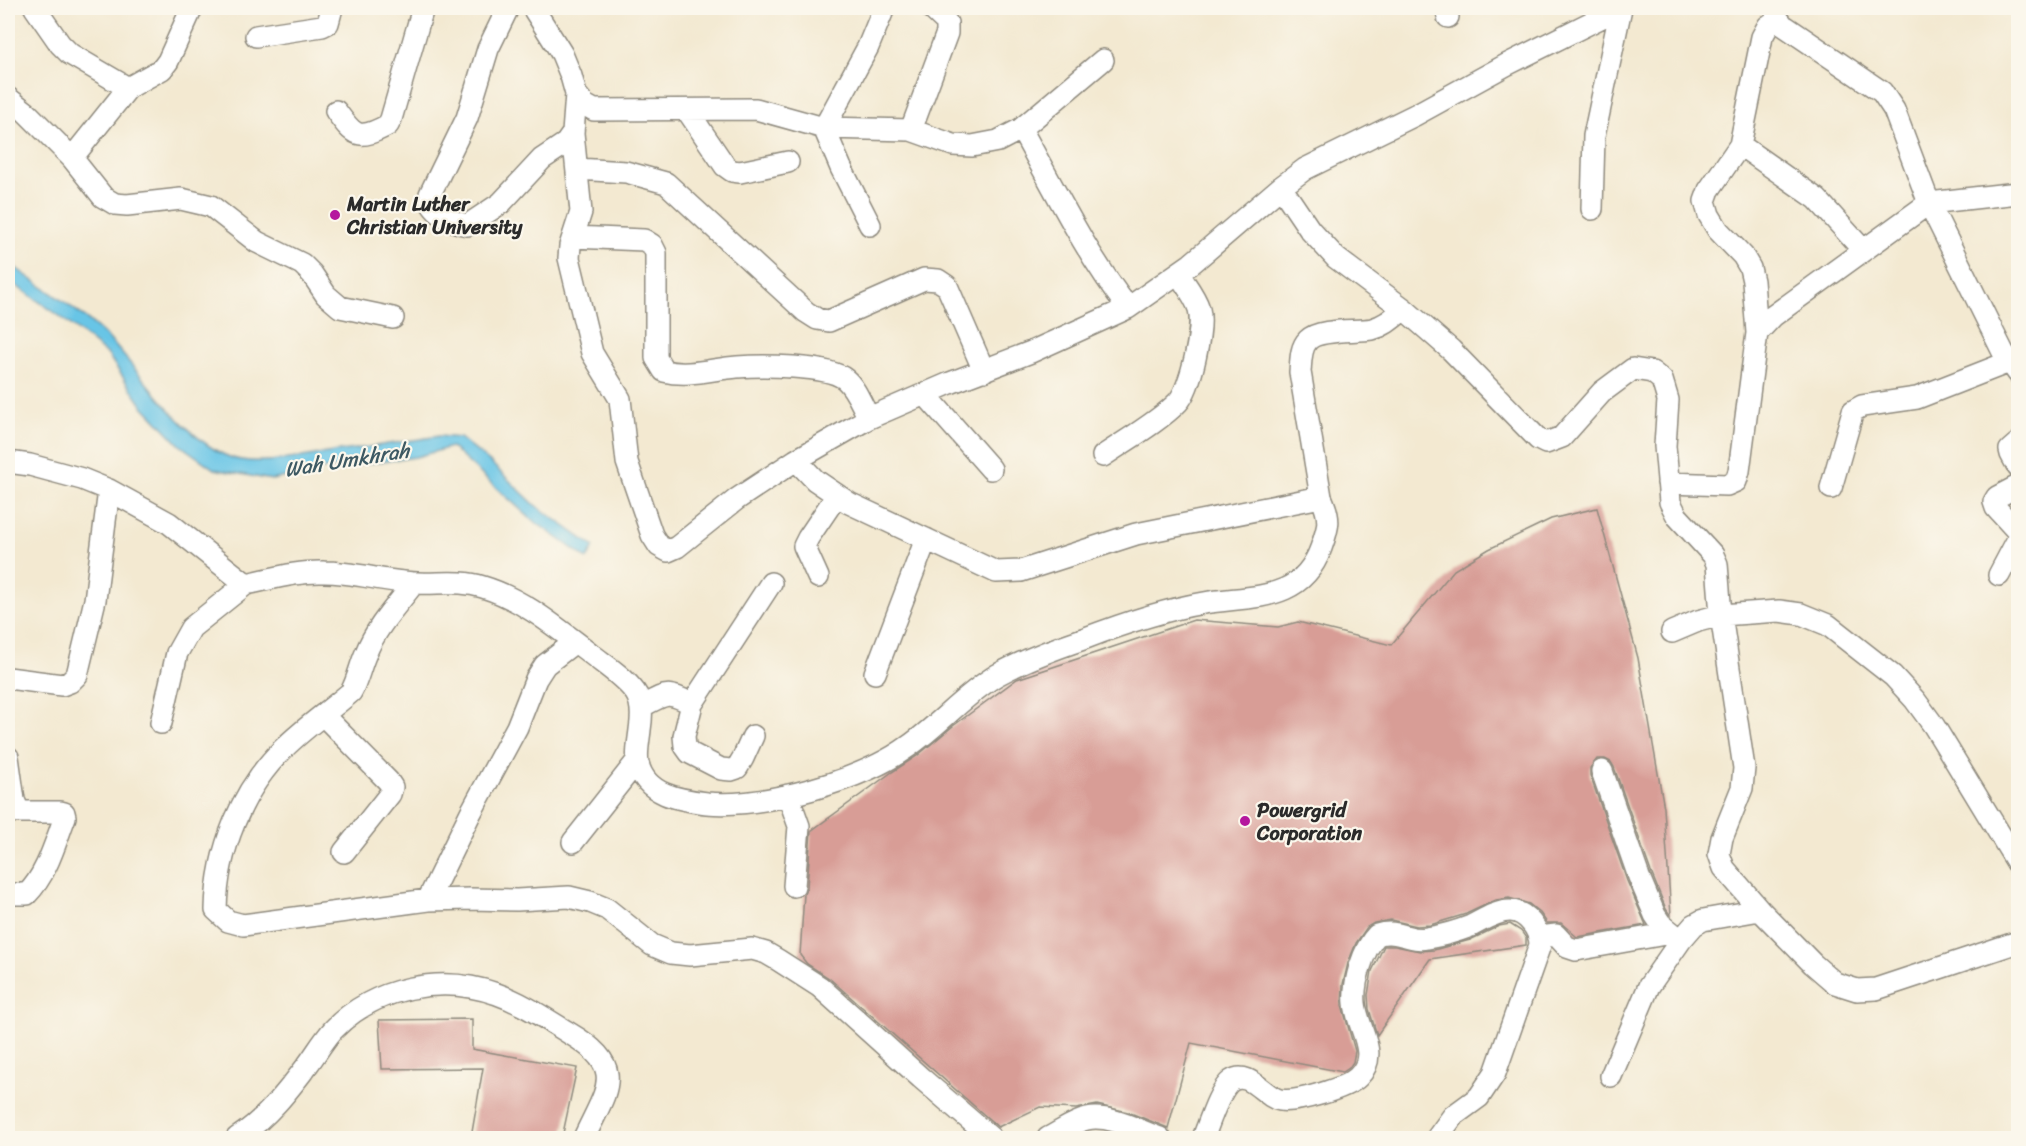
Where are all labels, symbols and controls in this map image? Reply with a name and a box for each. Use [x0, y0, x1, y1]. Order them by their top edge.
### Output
place label: Martin Luther Christian University [346, 187, 523, 245]
marker: Martin Luther Christian University [328, 208, 342, 222]
water label: Wah Umkhrah [282, 431, 414, 489]
place label: Powergrid Corporation [1256, 793, 1362, 851]
marker: Powergrid Corporation [1238, 814, 1252, 828]

